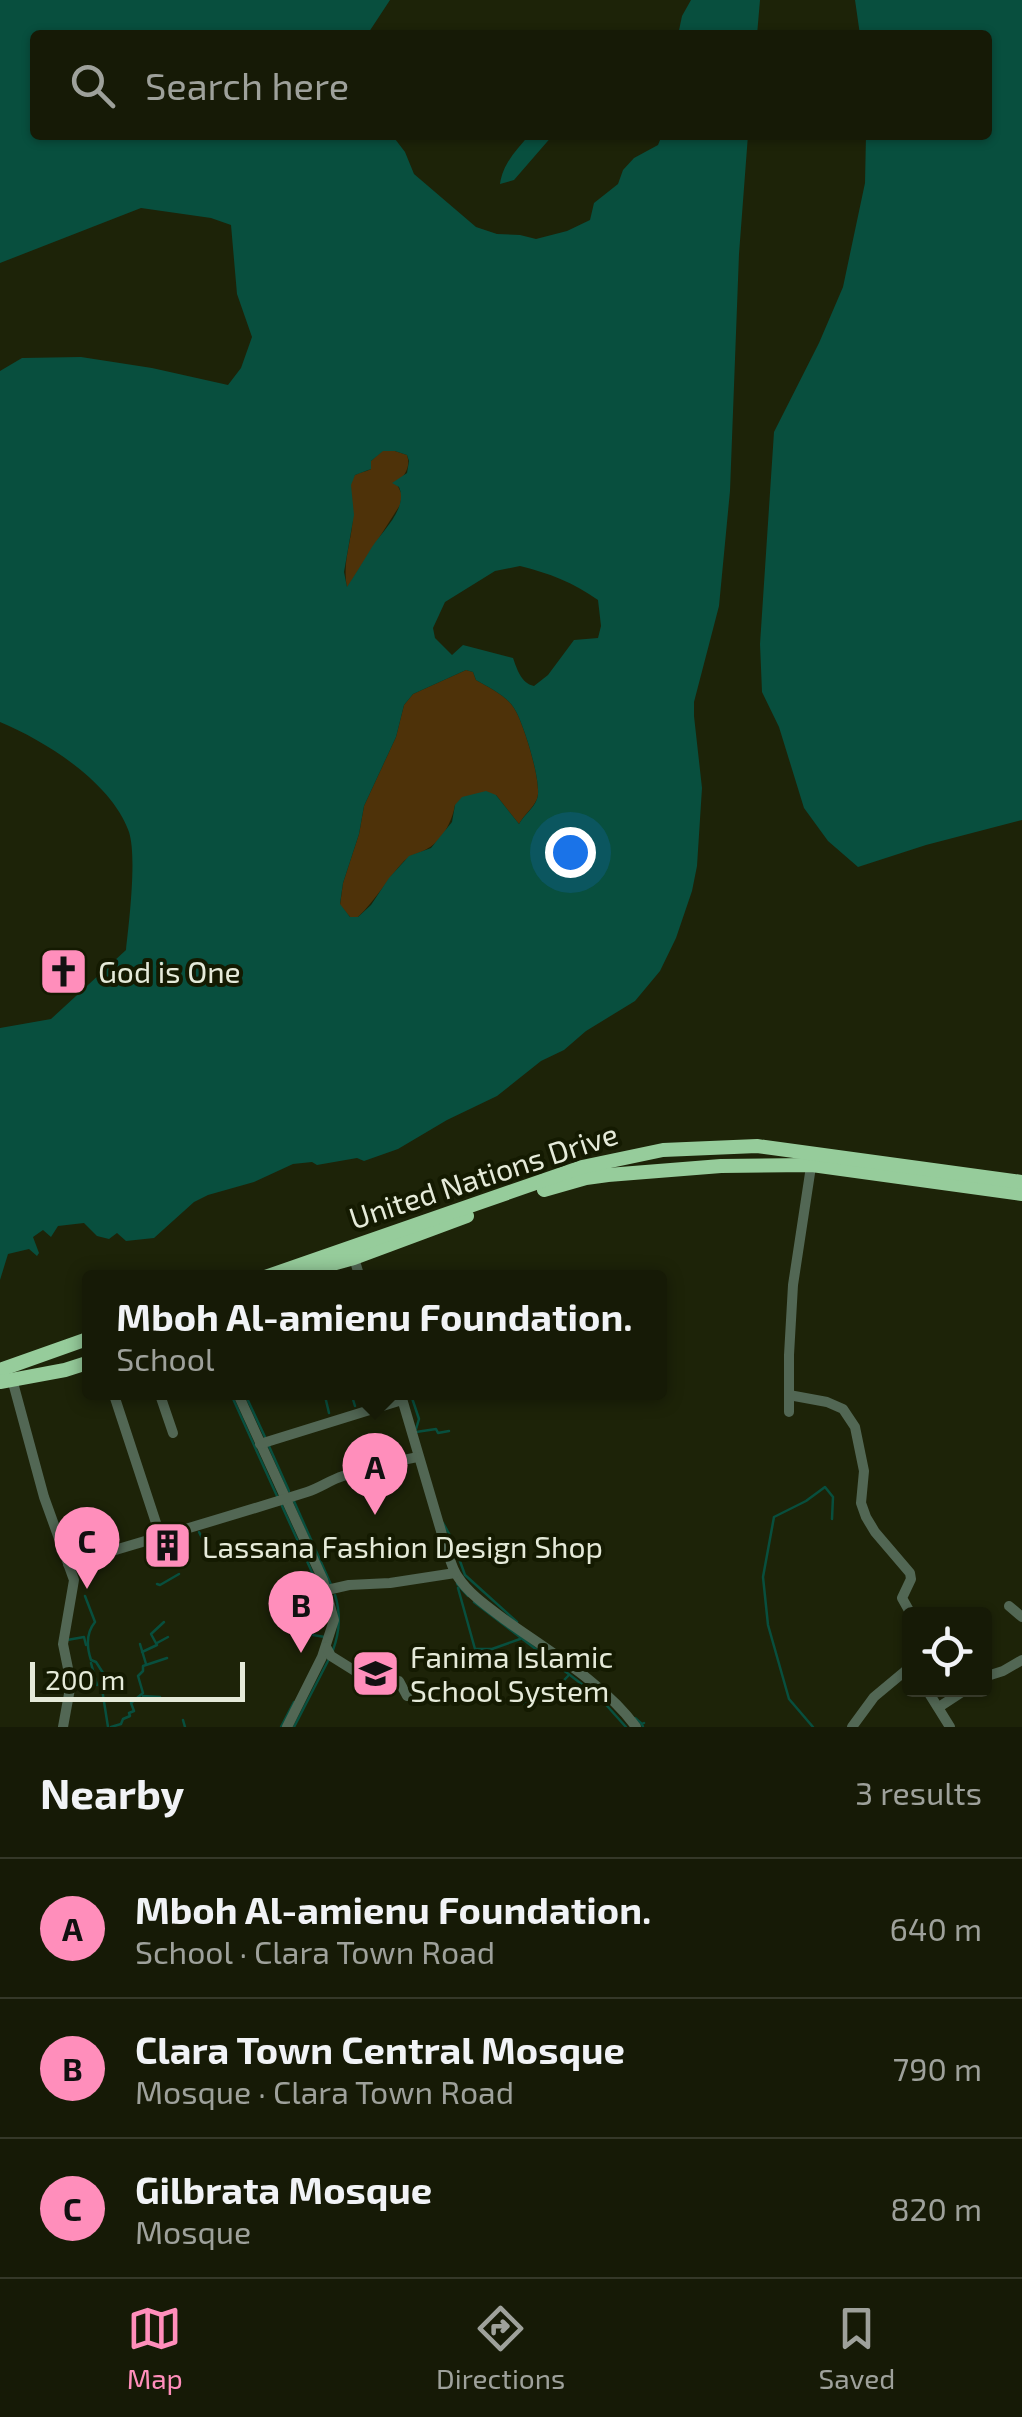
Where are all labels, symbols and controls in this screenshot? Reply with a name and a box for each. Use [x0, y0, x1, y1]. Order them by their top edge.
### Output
search box [30, 30, 992, 140]
icon: search [65, 58, 120, 113]
text: Search here [145, 62, 349, 108]
your location [545, 827, 596, 878]
church icon: God is One [37, 945, 89, 997]
place label: God is One [98, 953, 241, 989]
street label: United Nations Drive [344, 1115, 622, 1235]
popup [82, 1270, 667, 1400]
text: Mboh Al-amienu Foundation. [116, 1293, 633, 1339]
text: School [116, 1339, 214, 1377]
pin: A [342, 1432, 408, 1515]
pin: C [54, 1506, 120, 1589]
building icon: Lassana Fashion Design Shop [141, 1520, 193, 1572]
place label: Lassana Fashion Design Shop [202, 1528, 603, 1564]
pin: B [268, 1570, 334, 1653]
map controls [902, 1607, 992, 1697]
button: locate [902, 1607, 992, 1697]
place label: Fanima Islamic School System [410, 1638, 613, 1708]
school or university icon: Fanima Islamic School System [349, 1647, 401, 1699]
scale bar [30, 1657, 245, 1702]
text: 200 m [45, 1662, 125, 1696]
text: Nearby [40, 1767, 184, 1817]
text: 3 results [855, 1773, 982, 1811]
text: Mboh Al-amienu Foundation. [135, 1886, 651, 1932]
text: A [62, 1909, 83, 1947]
text: 640 m [890, 1909, 982, 1947]
text: School · Clara Town Road [135, 1932, 495, 1970]
text: Clara Town Central Mosque [135, 2026, 625, 2072]
text: B [62, 2049, 83, 2087]
text: 790 m [893, 2049, 982, 2087]
text: Mosque · Clara Town Road [135, 2072, 514, 2110]
text: Gilbrata Mosque [135, 2166, 432, 2212]
text: C [63, 2189, 82, 2227]
text: 820 m [890, 2189, 982, 2227]
text: Mosque [135, 2212, 251, 2250]
tab: Map [127, 2301, 183, 2395]
tab: Directions [436, 2301, 565, 2395]
tab: Saved [819, 2301, 895, 2395]

